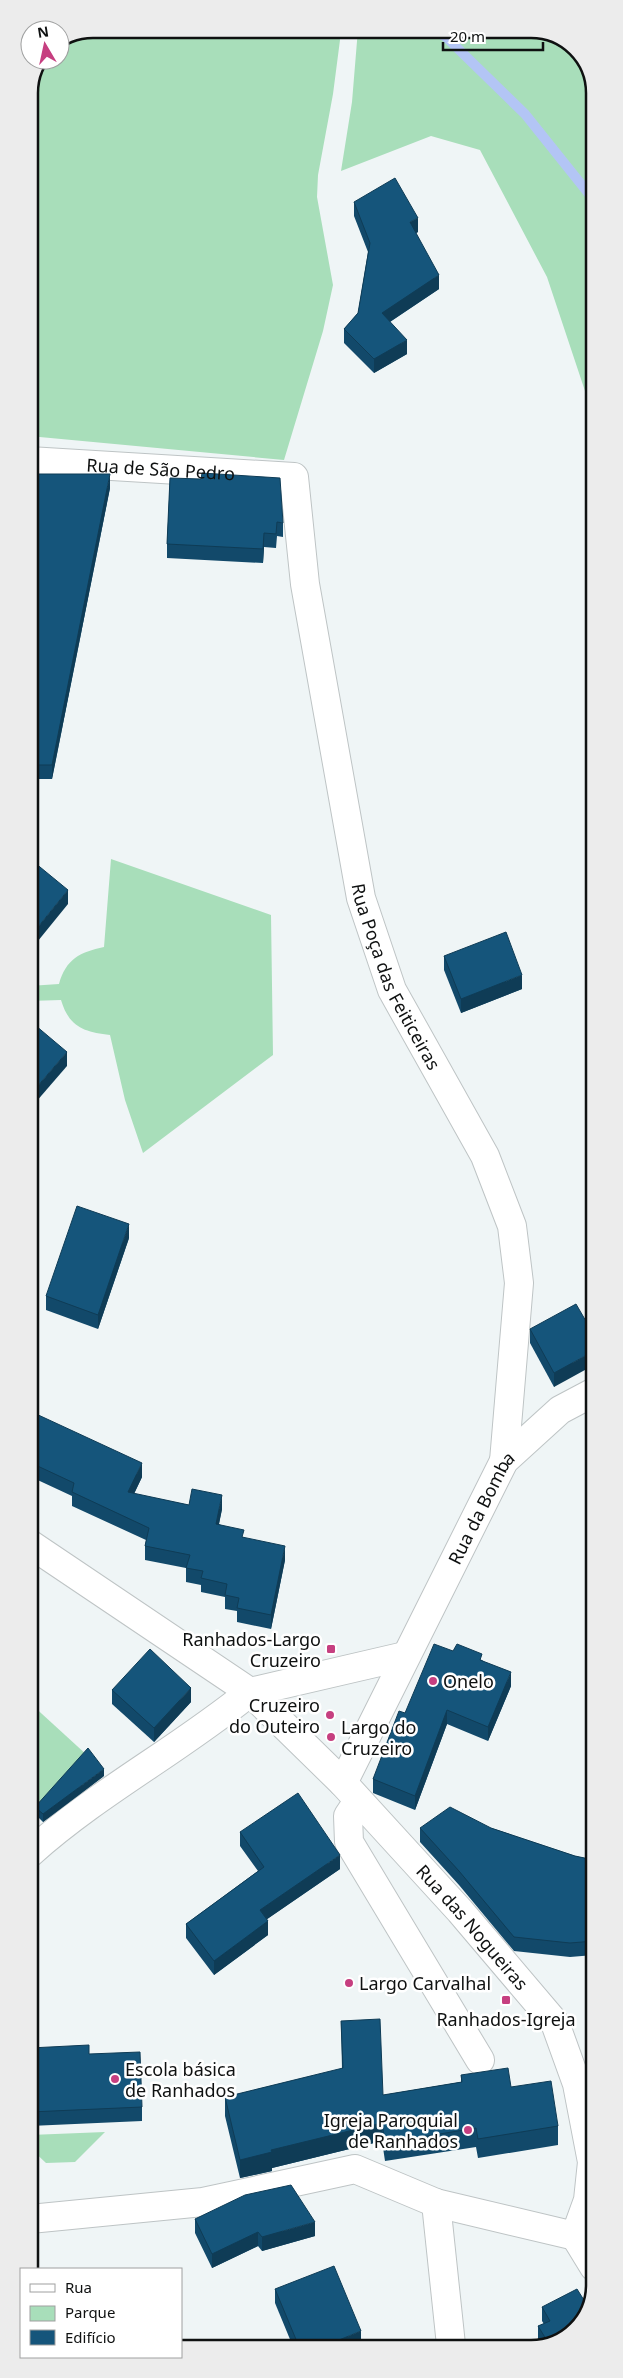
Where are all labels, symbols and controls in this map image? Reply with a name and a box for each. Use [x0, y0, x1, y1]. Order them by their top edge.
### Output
north arrow [20, 20, 70, 70]
scale bar [443, 20, 543, 52]
text: N [36, 21, 50, 42]
text: 20 m [450, 26, 485, 46]
street label: Rua de São Pedro [86, 452, 236, 485]
street label: Rua Poça das Feiticeiras [347, 881, 446, 1074]
street label: Rua da Bomba [442, 1446, 519, 1568]
place label: Ranhados-Largo Cruzeiro [182, 1627, 321, 1672]
marker: Ranhados-Largo Cruzeiro [325, 1643, 337, 1655]
place label: Onelo [443, 1669, 494, 1693]
marker: Onelo [427, 1675, 439, 1687]
place label: Cruzeiro do Outeiro [229, 1693, 320, 1738]
marker: Cruzeiro do Outeiro [324, 1709, 336, 1721]
place label: Largo do Cruzeiro [341, 1715, 416, 1760]
marker: Largo do Cruzeiro [325, 1731, 337, 1743]
street label: Rua das Nogueiras [411, 1859, 534, 1995]
place label: Largo Carvalhal [359, 1971, 491, 1995]
marker: Largo Carvalhal [343, 1977, 355, 1989]
marker: Ranhados-Igreja [500, 1994, 512, 2006]
place label: Ranhados-Igreja [436, 2007, 576, 2031]
place label: Escola básica de Ranhados [125, 2057, 236, 2102]
marker: Escola básica de Ranhados [109, 2073, 121, 2085]
place label: Igreja Paroquial de Ranhados [324, 2108, 458, 2153]
marker: Igreja Paroquial de Ranhados [462, 2124, 474, 2136]
legend [20, 2268, 182, 2358]
text: Rua [65, 2277, 92, 2297]
text: Parque [65, 2302, 115, 2322]
text: Edifício [65, 2327, 116, 2347]

